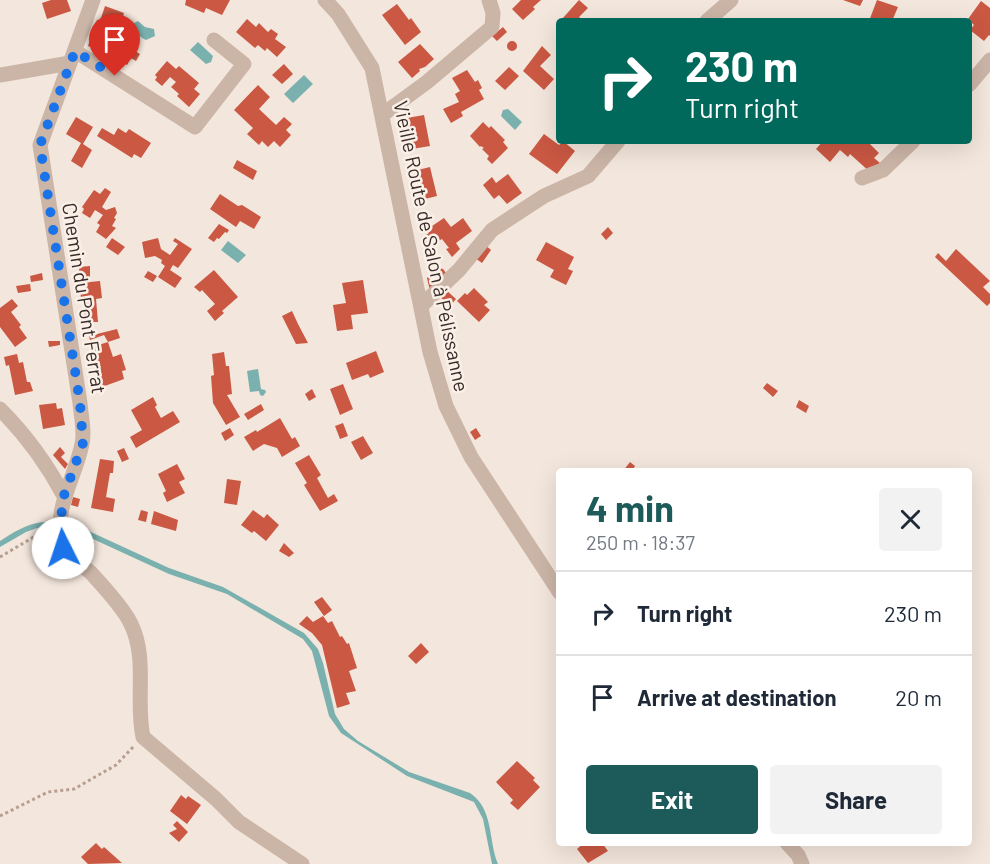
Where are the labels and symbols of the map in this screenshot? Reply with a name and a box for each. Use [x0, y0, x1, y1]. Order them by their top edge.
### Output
pin [89, 14, 140, 76]
street label: Vieille Route de Salon à Pélissanne [389, 98, 475, 394]
street label: Chemin du Pont Ferrat [58, 201, 112, 395]
position arrow [31, 516, 95, 580]

